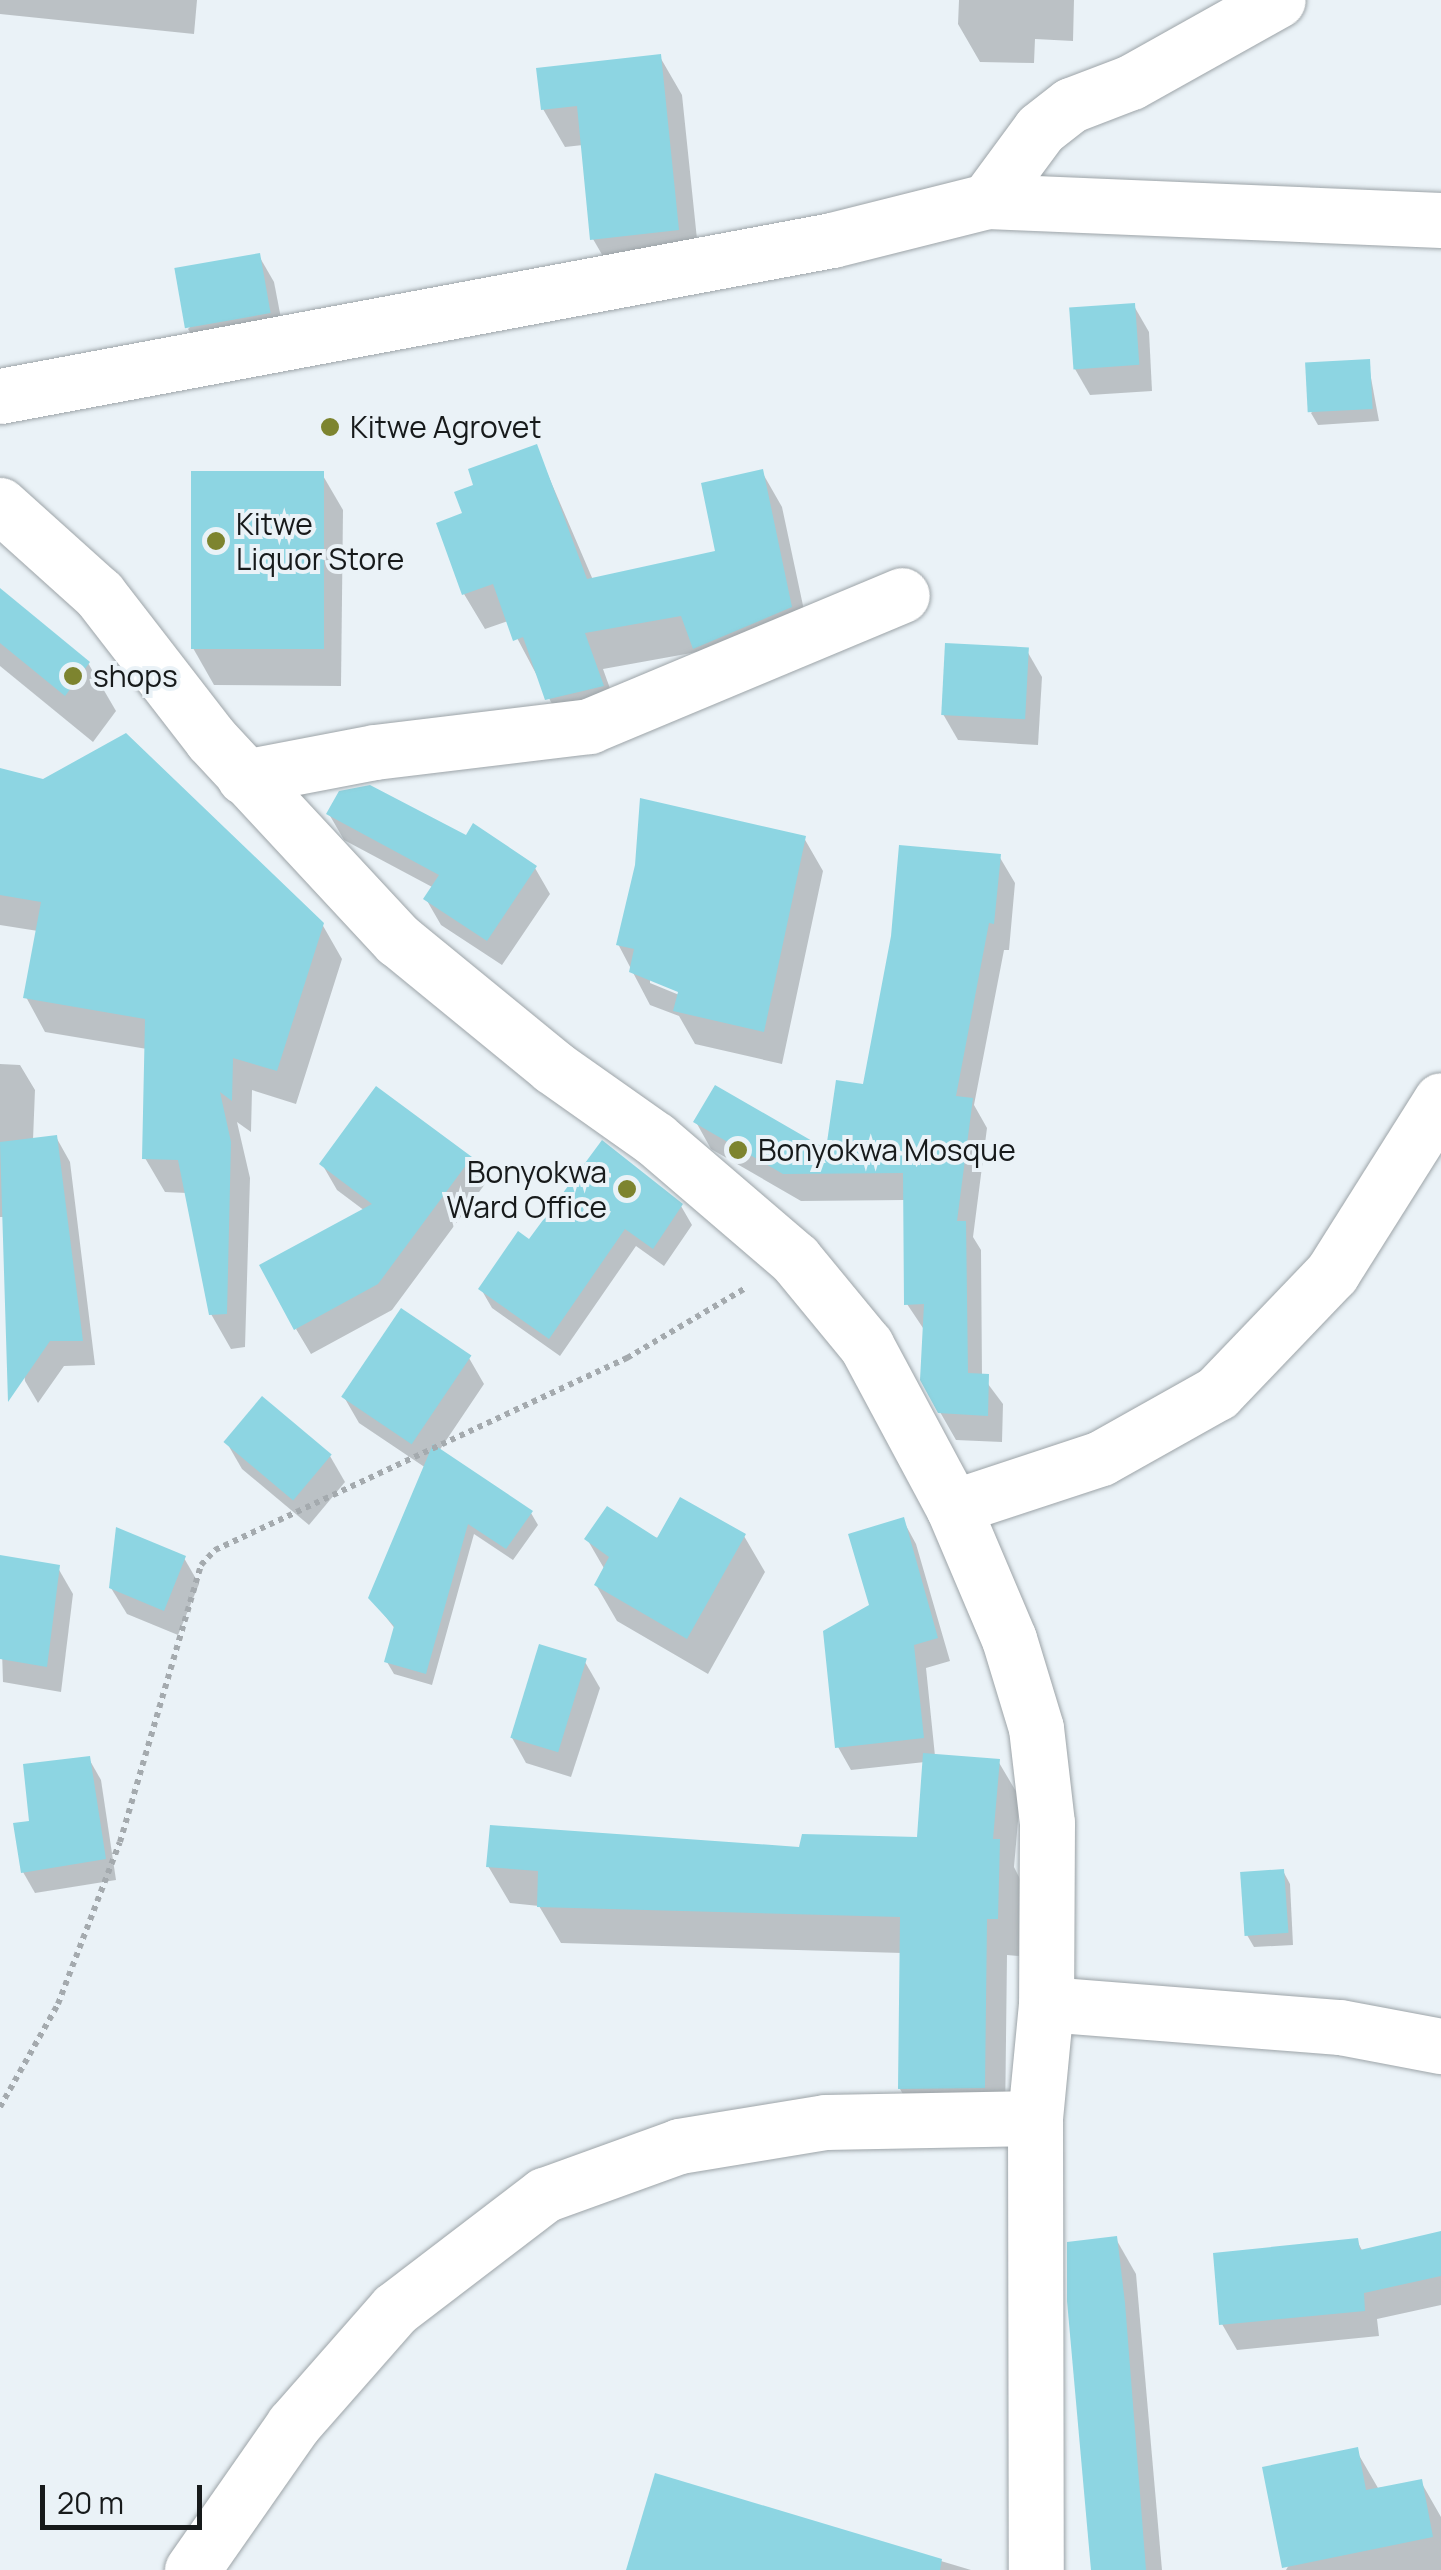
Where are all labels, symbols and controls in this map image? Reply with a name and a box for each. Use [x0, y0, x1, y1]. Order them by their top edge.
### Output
place label: Kitwe Agrovet [350, 409, 541, 445]
marker: Kitwe Agrovet [319, 416, 341, 438]
place label: Kitwe Liquor Store [236, 506, 404, 576]
marker: Kitwe Liquor Store [205, 530, 227, 552]
place label: shops [93, 658, 178, 694]
marker: shops [62, 665, 84, 687]
place label: Bonyokwa Mosque [758, 1132, 1016, 1168]
marker: Bonyokwa Mosque [727, 1139, 749, 1161]
place label: Bonyokwa Ward Office [447, 1154, 607, 1224]
marker: Bonyokwa Ward Office [616, 1178, 638, 1200]
scale bar [45, 2465, 208, 2527]
text: 20 m [57, 2482, 124, 2523]

